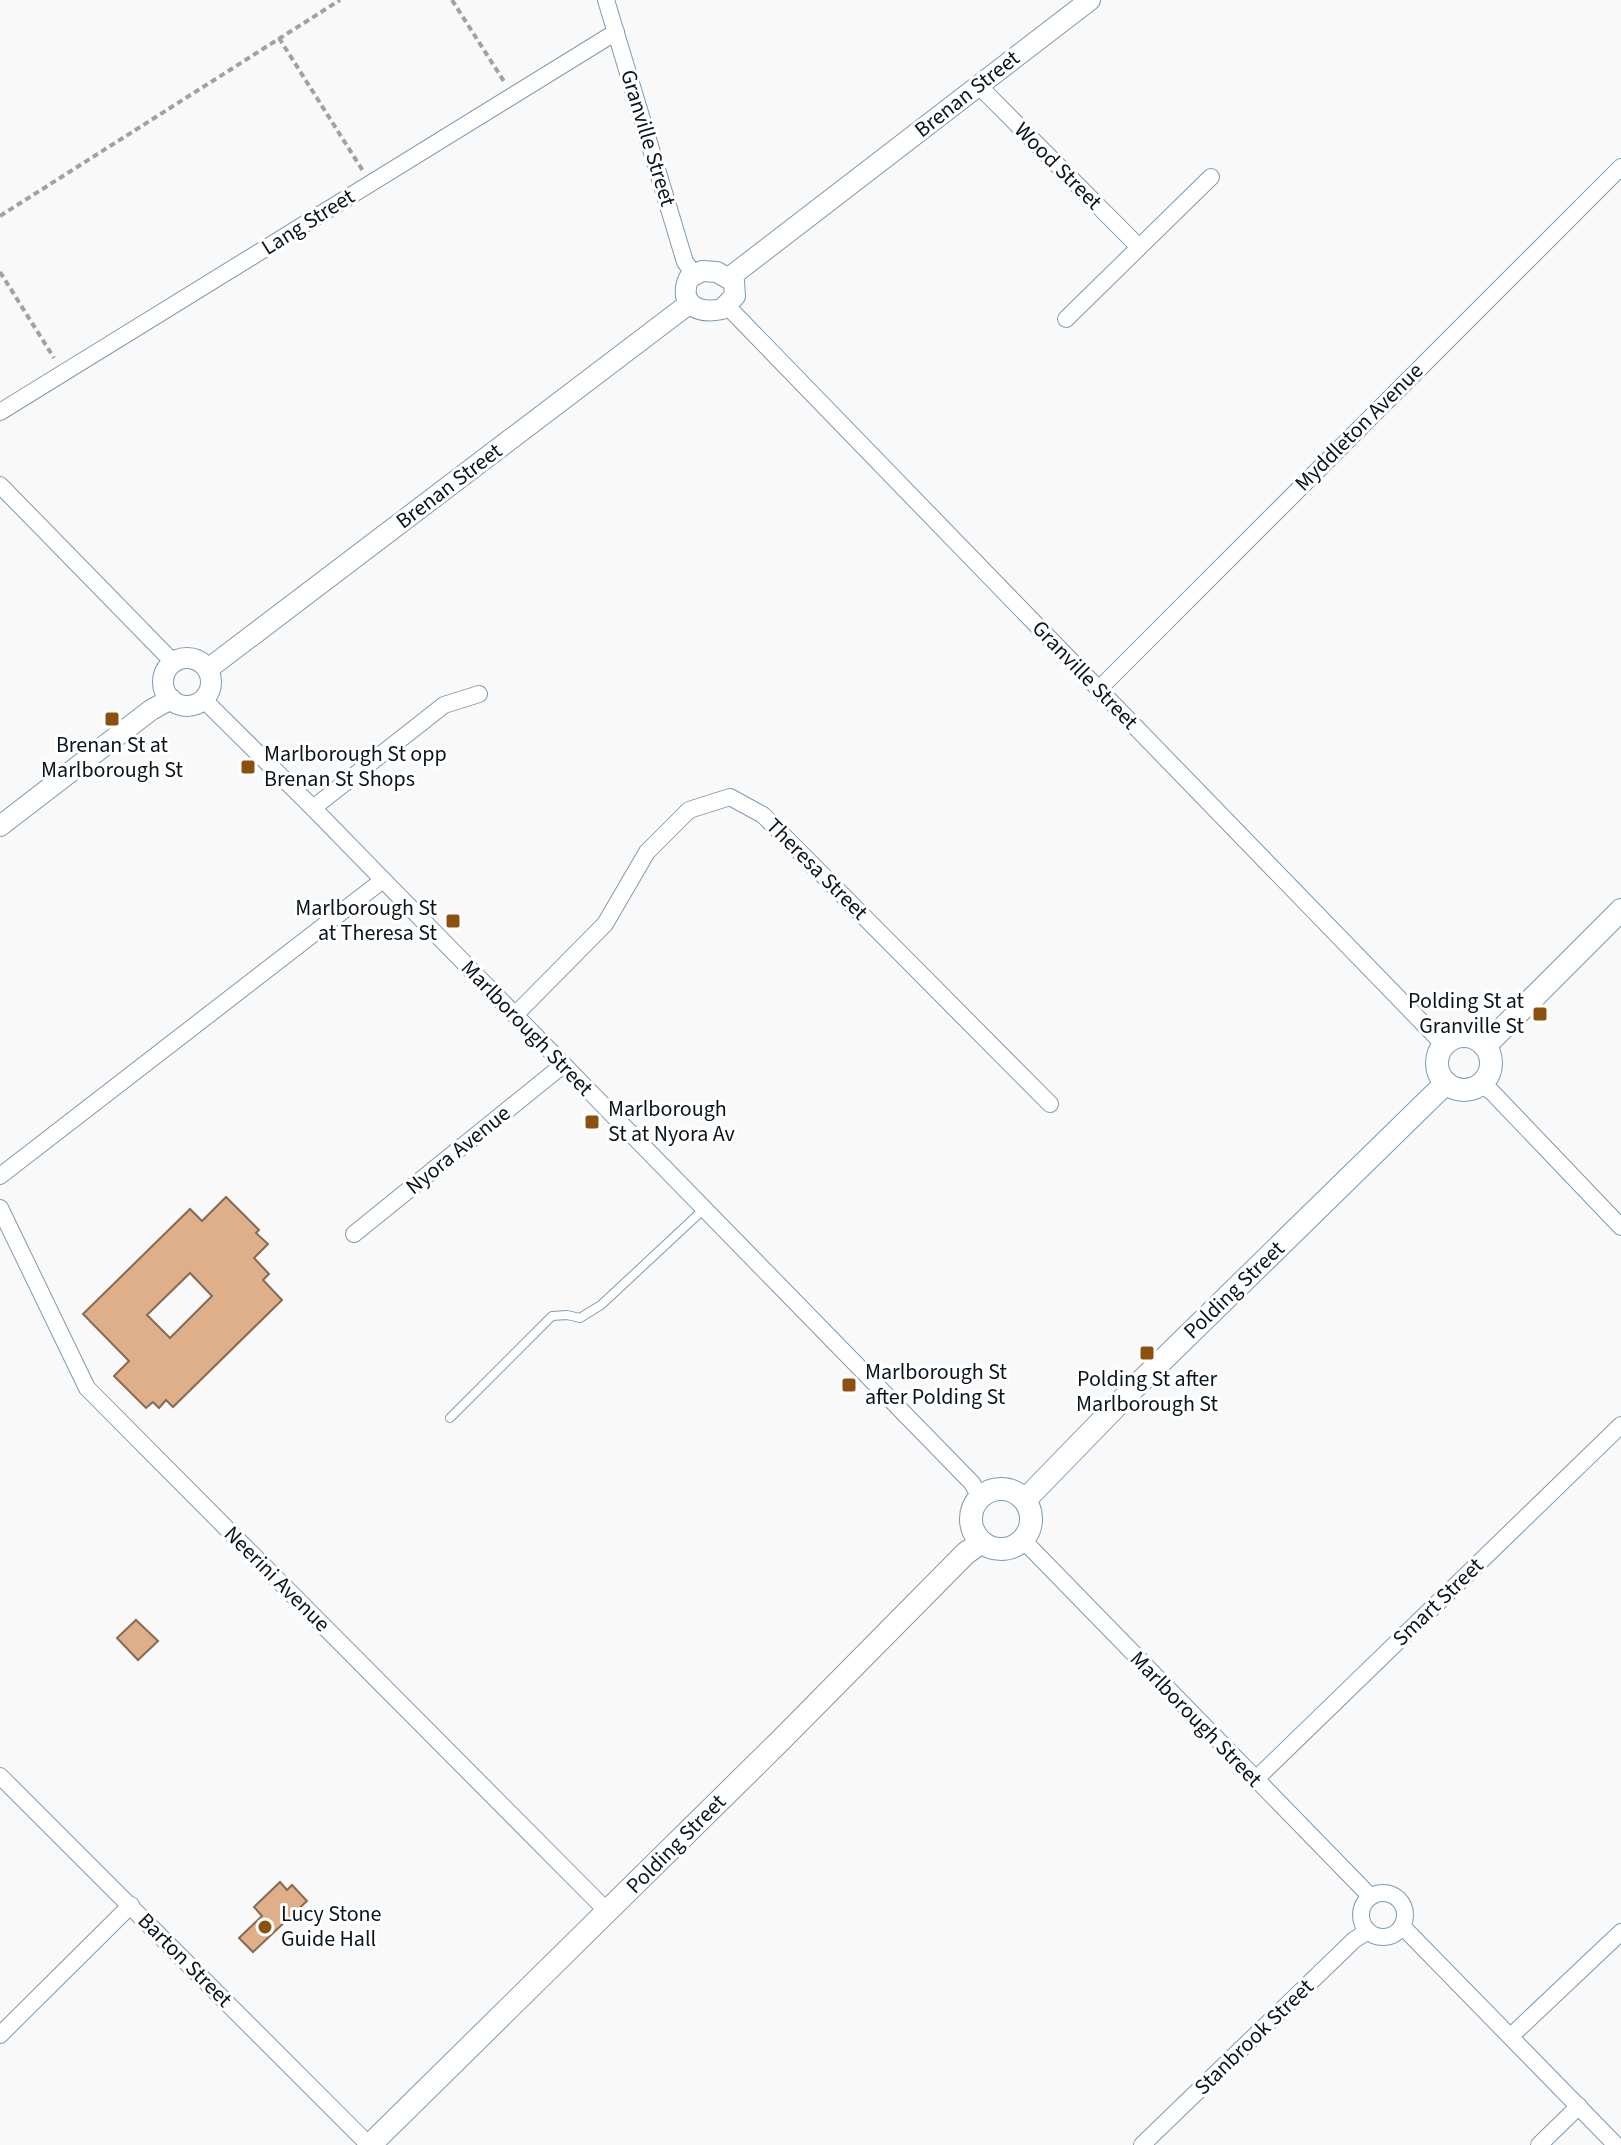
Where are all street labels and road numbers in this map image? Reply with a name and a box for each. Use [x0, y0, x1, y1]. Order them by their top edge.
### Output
street label: Brenan Street [908, 42, 1027, 145]
street label: Granville Street [612, 66, 684, 211]
street label: Wood Street [1007, 115, 1110, 218]
street label: Lang Street [255, 180, 361, 263]
street label: Myddleton Avenue [1288, 355, 1431, 498]
street label: Brenan Street [389, 435, 509, 537]
street label: Granville Street [1024, 613, 1146, 737]
street label: Theresa Street [759, 811, 876, 928]
street label: Marlborough Street [454, 953, 601, 1104]
street label: Nyora Avenue [399, 1098, 517, 1202]
street label: Polding Street [1176, 1233, 1292, 1347]
street label: Neerini Avenue [217, 1519, 337, 1639]
street label: Smart Street [1385, 1550, 1491, 1654]
street label: Marlborough Street [1123, 1644, 1270, 1795]
street label: Polding Street [619, 1786, 734, 1901]
street label: Barton Street [130, 1905, 240, 2015]
street label: Stanbrook Street [1187, 1971, 1321, 2102]

